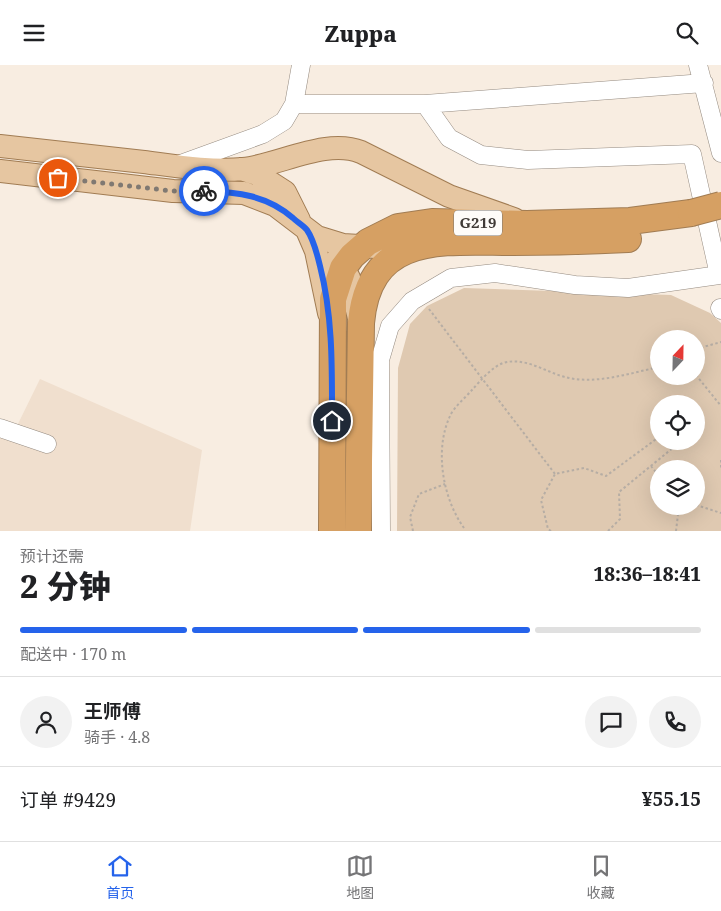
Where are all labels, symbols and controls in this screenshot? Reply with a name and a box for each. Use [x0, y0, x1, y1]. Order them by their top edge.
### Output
text: Zuppa [324, 18, 397, 48]
icon: menu [20, 19, 48, 47]
icon: search [673, 19, 701, 47]
pin [37, 157, 79, 199]
icon: bag [44, 164, 72, 192]
courier [179, 166, 229, 216]
icon: bike [190, 177, 218, 205]
road number: G219 [454, 211, 502, 235]
north arrow [650, 330, 705, 385]
map controls [650, 330, 705, 515]
button: locate [650, 395, 705, 450]
pin [311, 400, 353, 442]
icon: home [318, 407, 346, 435]
button: layers [650, 460, 705, 515]
text: 预计还需 [20, 545, 84, 567]
text: 18:36–18:41 [593, 561, 701, 587]
text: 2 分钟 [20, 564, 110, 607]
text: 配送中 · 170 m [20, 643, 126, 665]
button: person [20, 696, 72, 748]
button: chat [585, 696, 637, 748]
button: phone [649, 696, 701, 748]
text: 王师傅 [84, 698, 141, 724]
text: 骑手 · 4.8 [84, 726, 150, 748]
text: ¥55.15 [642, 786, 701, 812]
text: 订单 #9429 [20, 787, 116, 813]
tab: 首页 [106, 852, 134, 902]
tab: 地图 [346, 852, 374, 902]
tab: 收藏 [587, 852, 615, 902]

